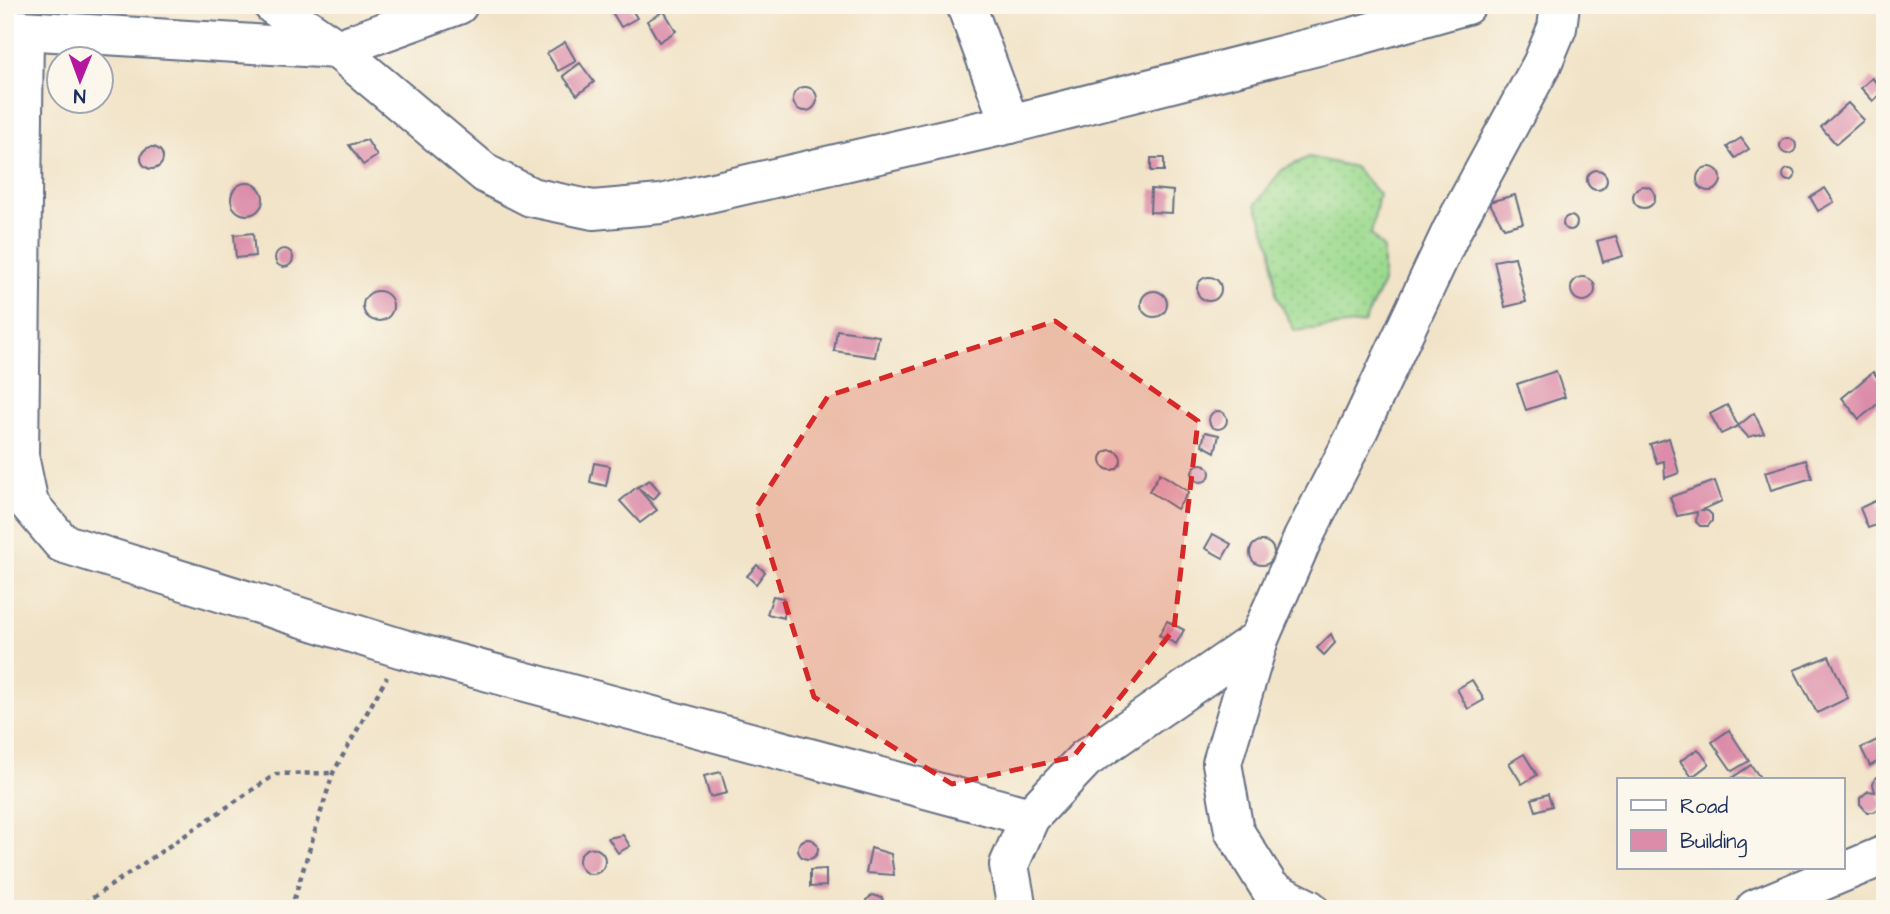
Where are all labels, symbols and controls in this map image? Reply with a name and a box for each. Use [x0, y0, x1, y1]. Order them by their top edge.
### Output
north arrow [46, 46, 116, 116]
text: N [73, 82, 86, 109]
legend [1617, 778, 1844, 869]
text: Road [1680, 792, 1728, 821]
text: Building [1680, 827, 1748, 858]

